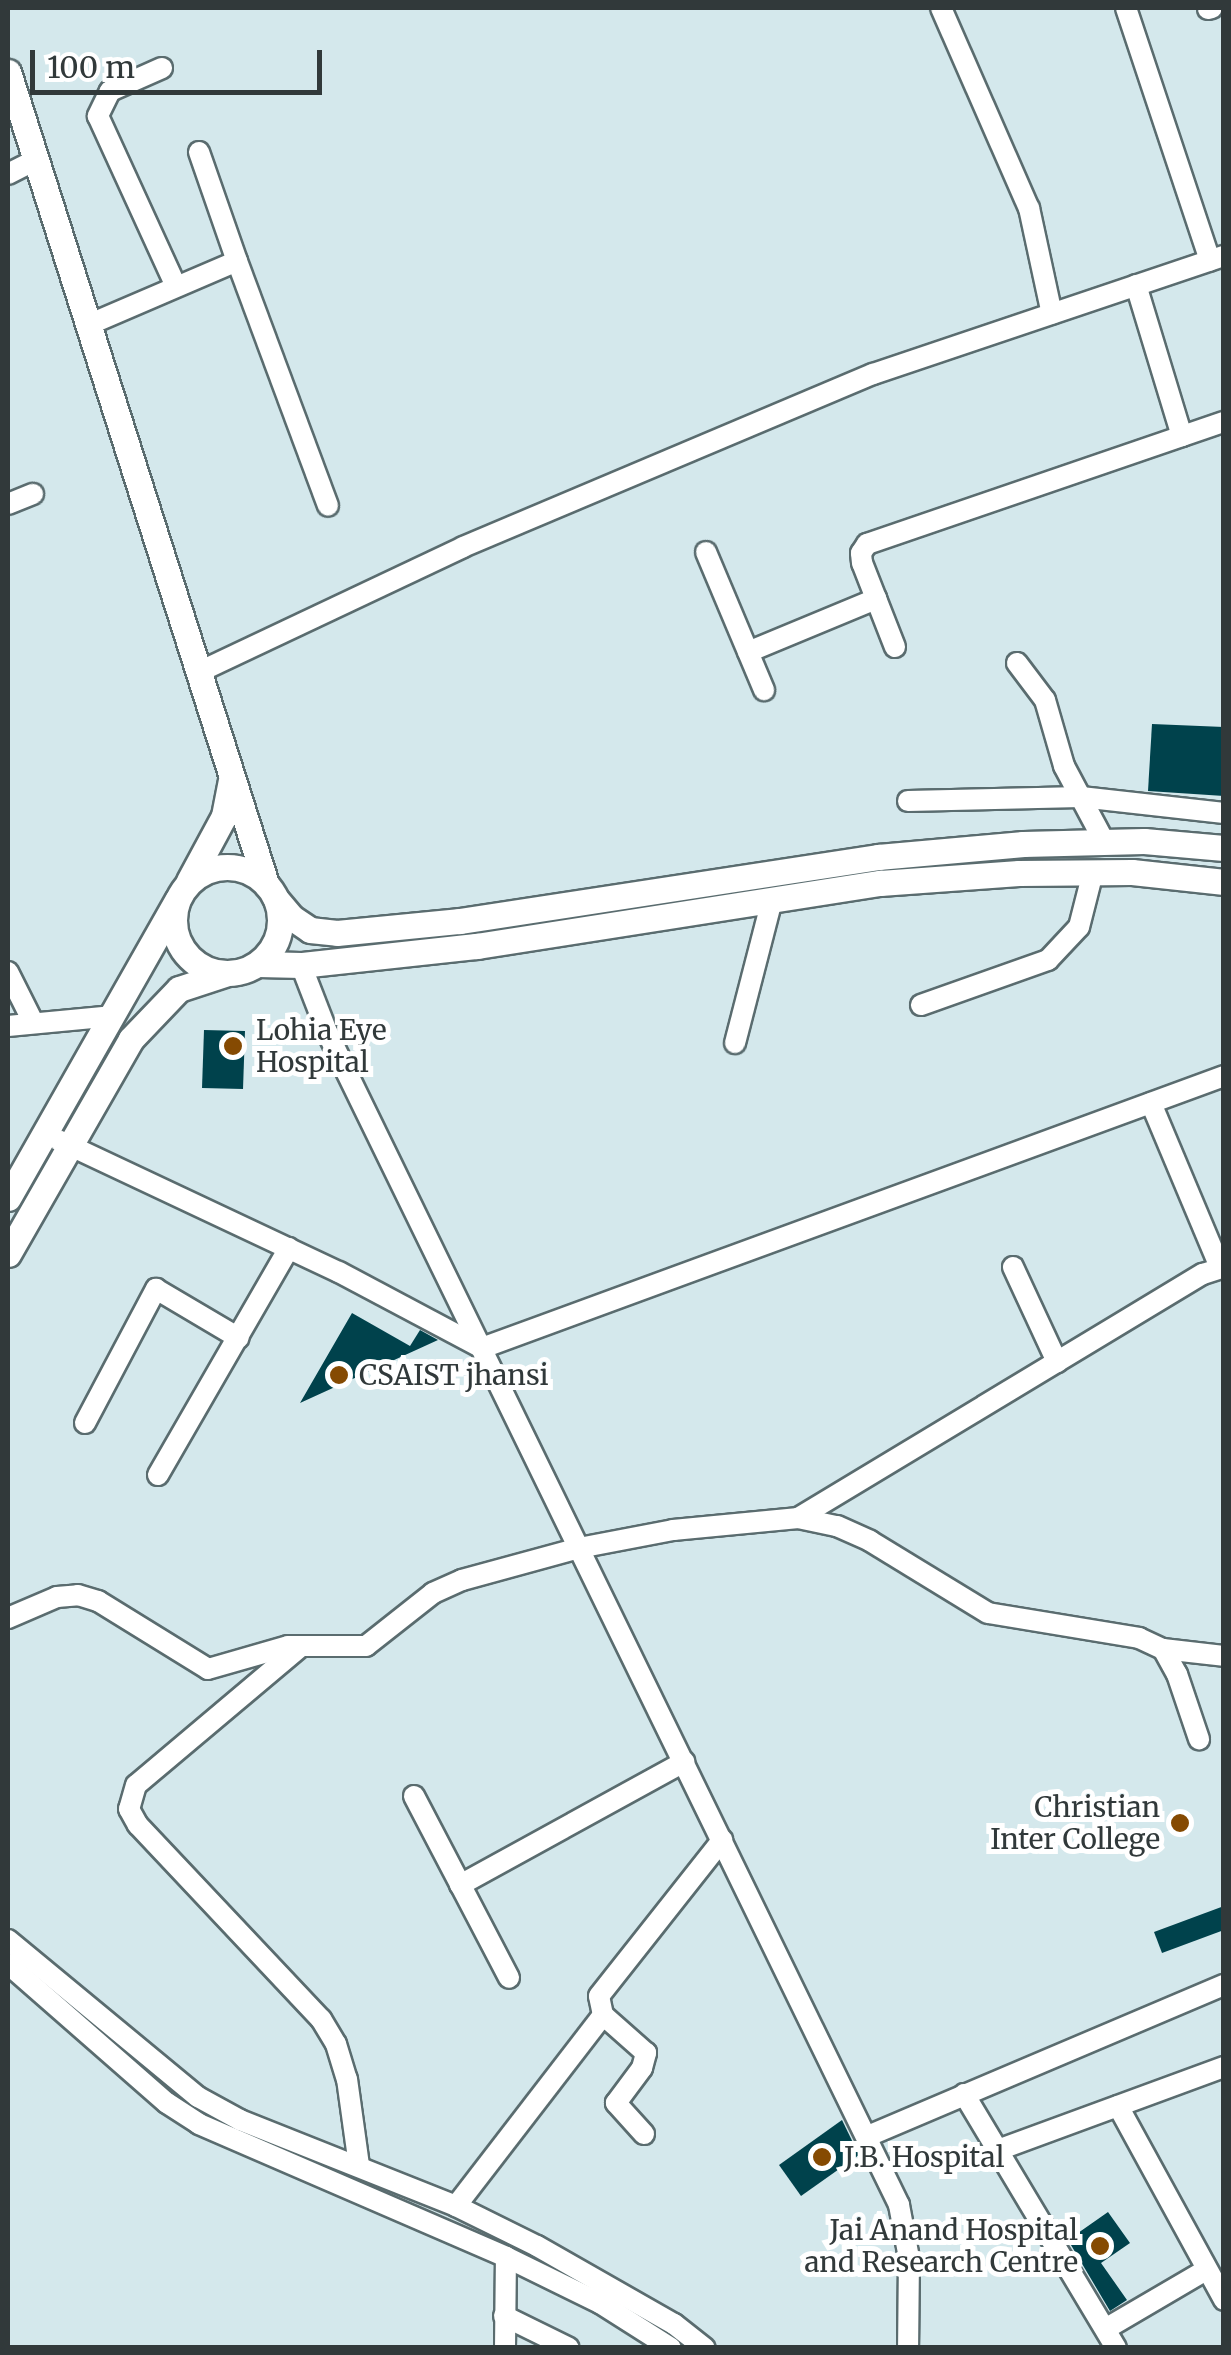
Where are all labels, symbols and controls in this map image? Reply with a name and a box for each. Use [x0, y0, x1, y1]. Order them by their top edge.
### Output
scale bar [35, 30, 328, 92]
text: 100 m [47, 48, 135, 86]
place label: Lohia Eye Hospital [256, 1013, 387, 1079]
marker: Lohia Eye Hospital [220, 1033, 246, 1059]
place label: CSAIST jhansi [359, 1358, 548, 1392]
marker: CSAIST jhansi [328, 1364, 350, 1386]
place label: Christian Inter College [990, 1790, 1160, 1856]
marker: Christian Inter College [1169, 1812, 1191, 1834]
place label: J.B. Hospital [844, 2140, 1004, 2174]
marker: J.B. Hospital [809, 2144, 835, 2170]
place label: Jai Anand Hospital and Research Centre [804, 2213, 1078, 2279]
marker: Jai Anand Hospital and Research Centre [1087, 2233, 1113, 2259]

